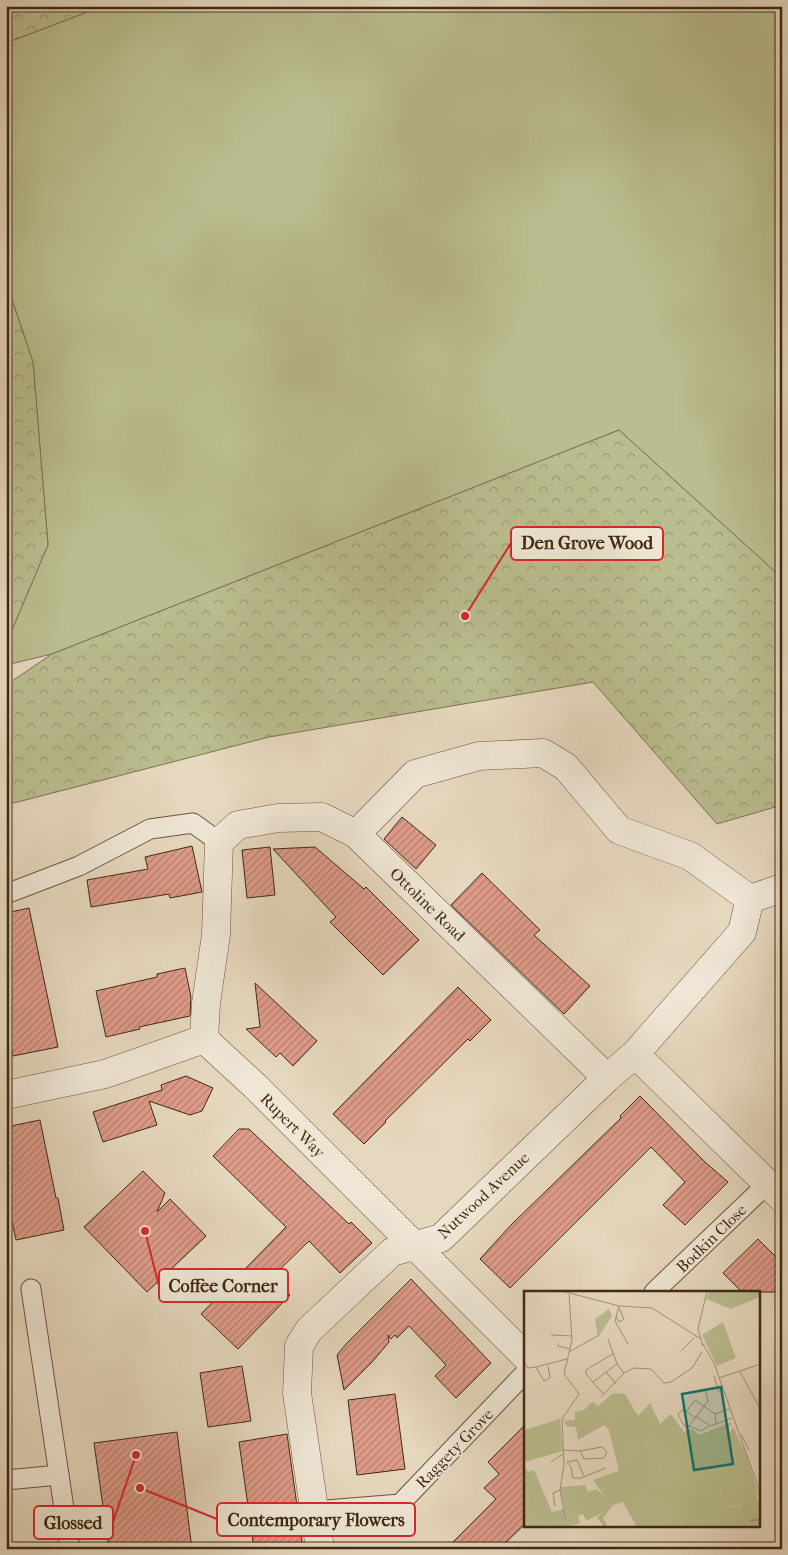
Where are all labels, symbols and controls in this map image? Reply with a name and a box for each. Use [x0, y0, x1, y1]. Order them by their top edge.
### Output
callout: Den Grove Wood [511, 527, 663, 560]
text: Den Grove Wood [521, 533, 654, 554]
street label: Ottoline Road [386, 864, 469, 945]
street label: Rupert Way [256, 1089, 329, 1162]
street label: Nutwood Avenue [434, 1148, 533, 1243]
street label: Bodkin Close [672, 1200, 750, 1276]
callout: Coffee Corner [159, 1269, 288, 1302]
text: Coffee Corner [168, 1276, 278, 1297]
inset map [524, 1291, 760, 1528]
street label: Raggety Grove [412, 1405, 497, 1492]
callout: Contemporary Flowers [217, 1503, 415, 1536]
callout: Glossed [34, 1506, 113, 1539]
text: Contemporary Flowers [227, 1510, 405, 1531]
text: Glossed [44, 1513, 104, 1534]

